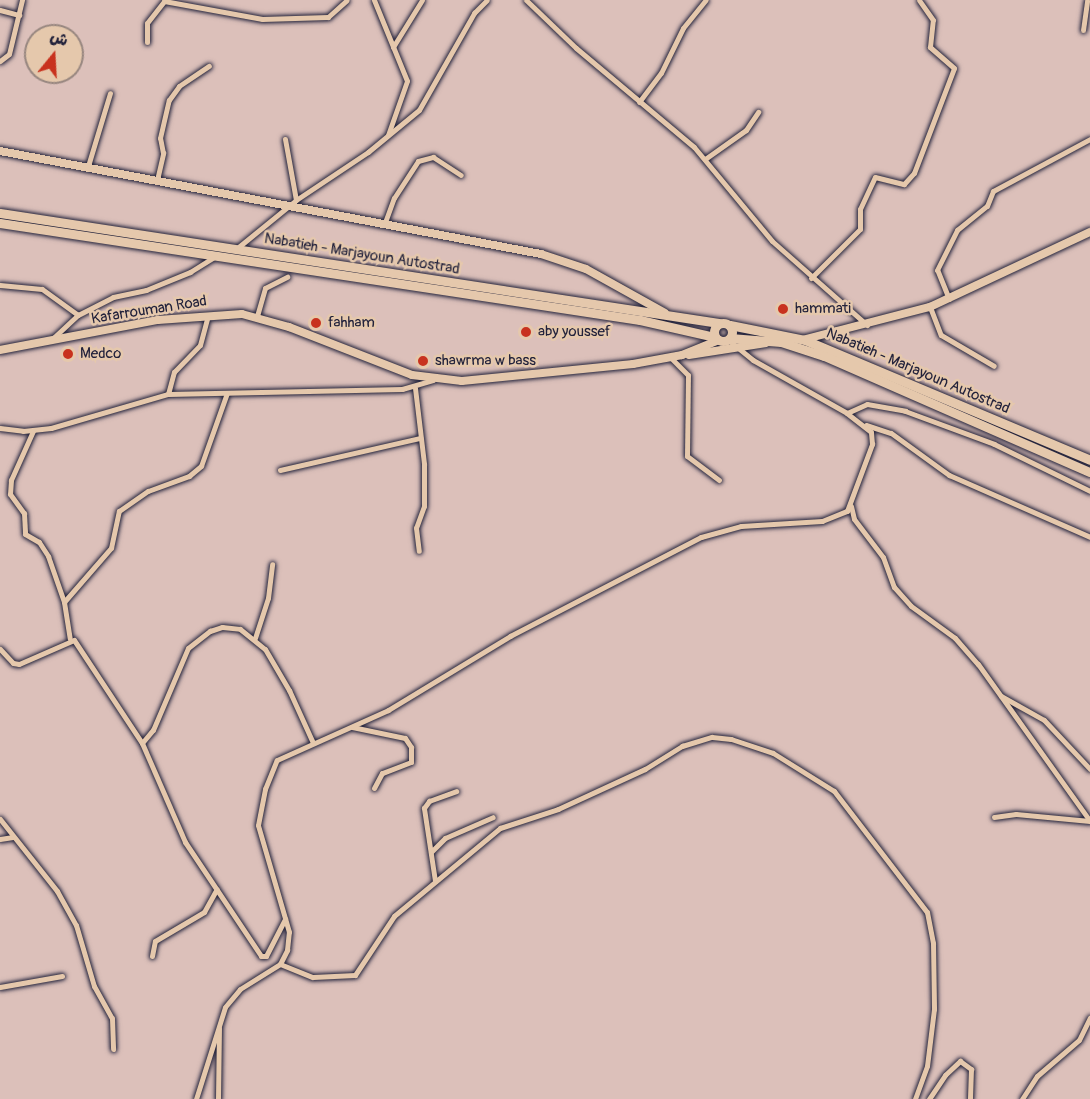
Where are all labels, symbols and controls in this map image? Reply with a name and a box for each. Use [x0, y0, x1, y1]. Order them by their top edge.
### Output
north arrow [24, 24, 84, 84]
text: ش [47, 27, 70, 51]
street label: Nabatieh - Marjayoun Autostrad [263, 230, 461, 278]
street label: Kafarrouman Road [90, 292, 208, 328]
place label: hammati [795, 300, 851, 318]
marker: hammati [776, 302, 790, 316]
place label: fahham [328, 314, 375, 332]
marker: fahham [309, 316, 323, 330]
place label: aby youssef [538, 323, 611, 341]
street label: Nabatieh - Marjayoun Autostrad [824, 324, 1012, 418]
marker: aby youssef [519, 325, 533, 339]
place label: Medco [80, 345, 121, 363]
marker: Medco [61, 347, 75, 361]
place label: shawrma w bass [435, 352, 536, 370]
marker: shawrma w bass [416, 354, 430, 368]

